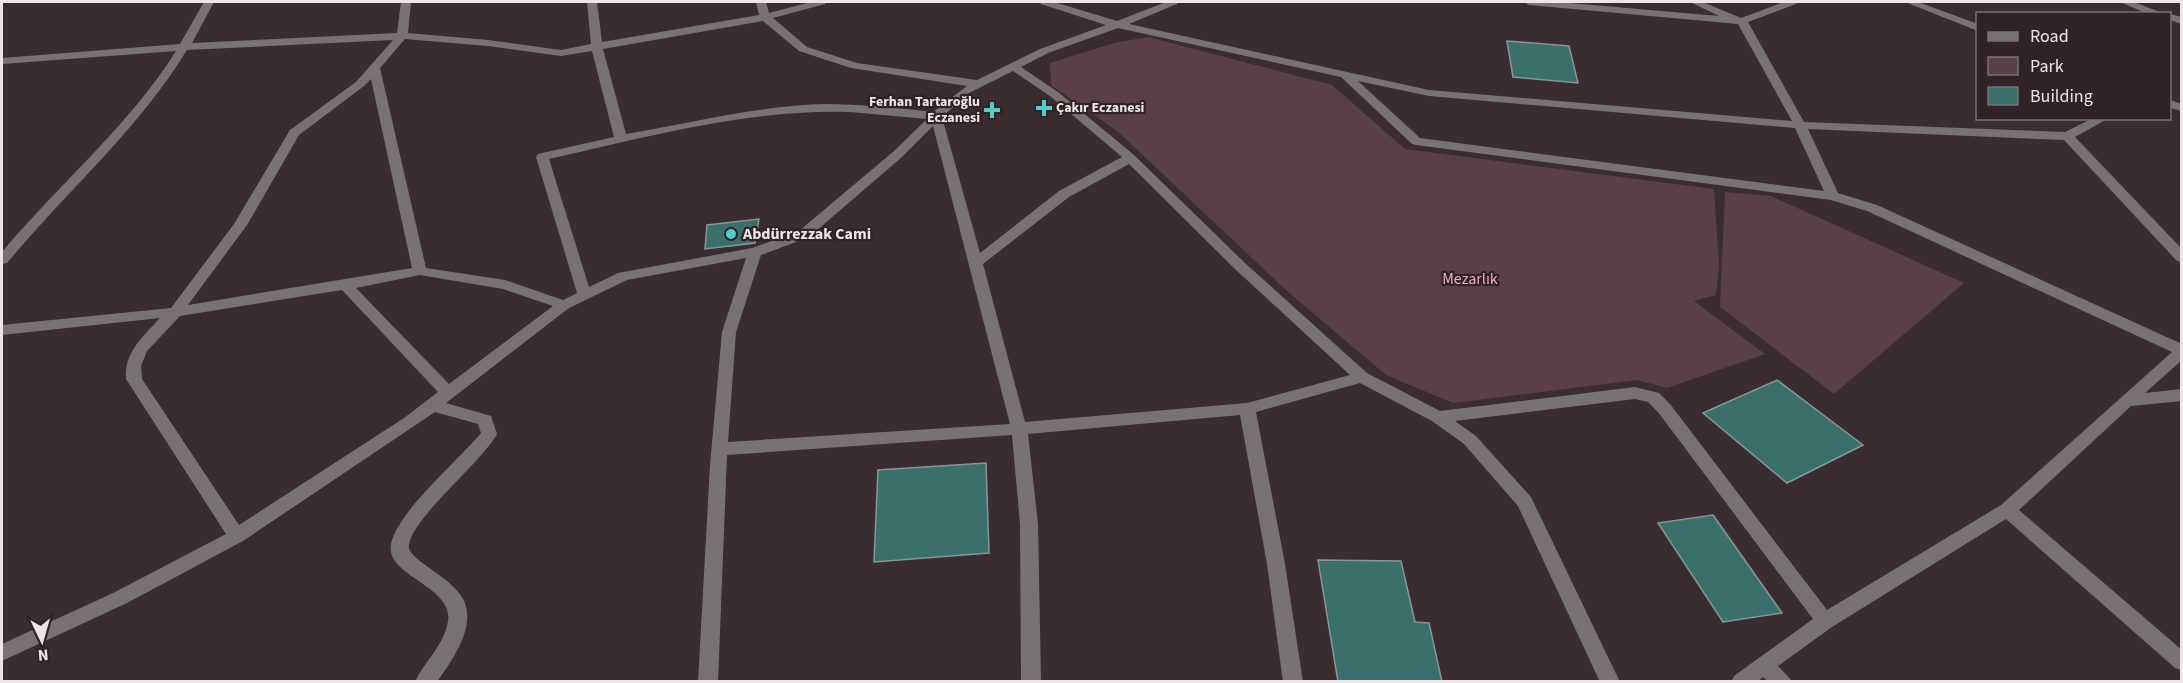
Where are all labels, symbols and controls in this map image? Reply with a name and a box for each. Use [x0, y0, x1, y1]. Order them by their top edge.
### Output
legend [1976, 12, 2171, 120]
text: Road [2030, 24, 2069, 49]
text: Park [2030, 54, 2064, 79]
text: Building [2030, 84, 2093, 109]
place label: Ferhan Tartaroğlu Eczanesi [869, 92, 980, 128]
place label: Çakır Eczanesi [1056, 98, 1145, 118]
marker: Çakır Eczanesi [1037, 101, 1051, 115]
marker: Ferhan Tartaroğlu Eczanesi [985, 103, 999, 117]
place label: Abdürrezzak Cami [742, 223, 871, 245]
marker: Abdürrezzak Cami [724, 227, 738, 241]
park label: Mezarlık [1442, 268, 1498, 290]
north arrow [12, 611, 72, 671]
text: N [37, 644, 49, 666]

